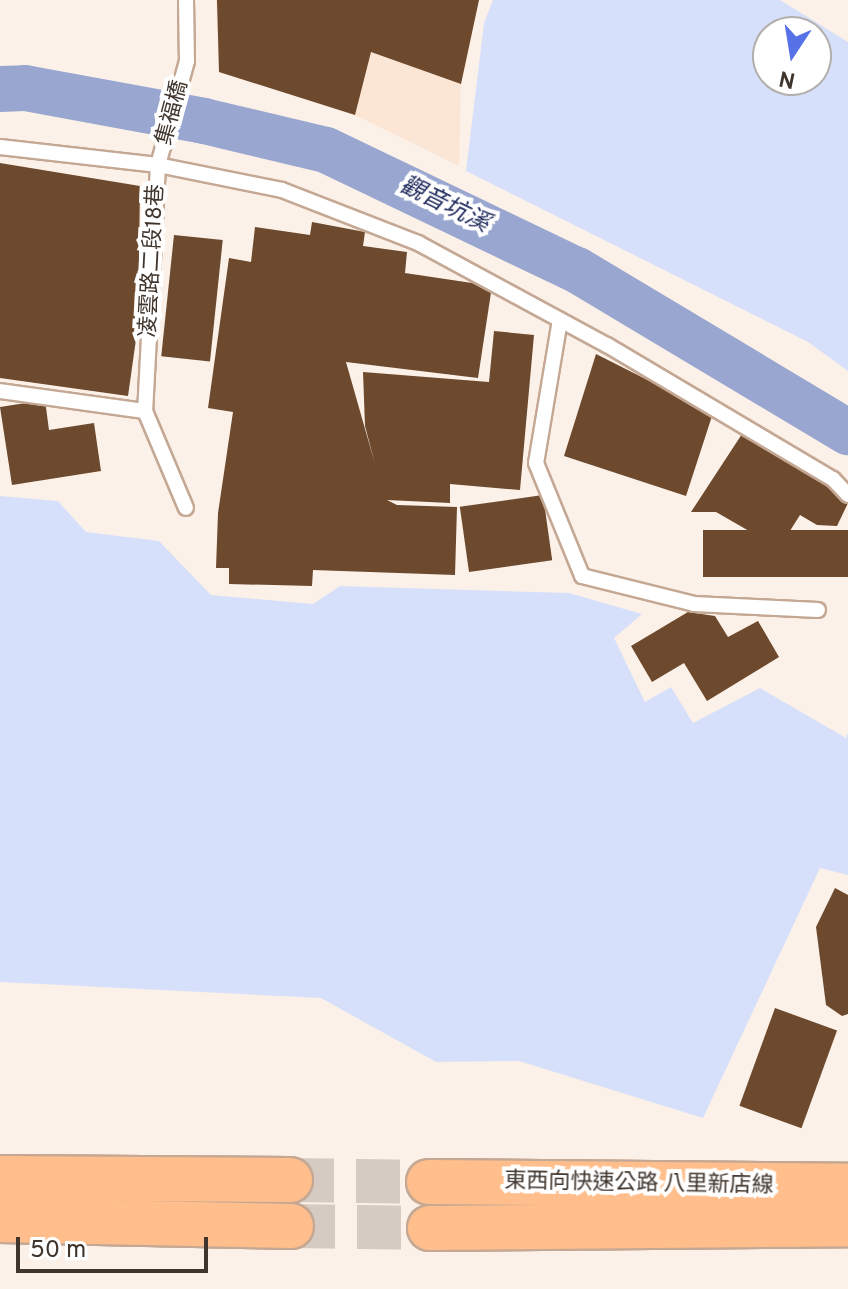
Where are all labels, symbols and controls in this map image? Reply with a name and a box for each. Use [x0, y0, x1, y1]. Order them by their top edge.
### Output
north arrow [752, 16, 832, 96]
text: N [777, 63, 798, 93]
street label: 集福橋 [152, 78, 194, 148]
water label: 觀音坑溪 [395, 172, 493, 240]
street label: 凌雲路二段18巷 [136, 184, 170, 338]
street label: 東西向快速公路 八里新店線 [504, 1168, 774, 1200]
scale bar [20, 1221, 212, 1271]
text: 50 m [30, 1236, 86, 1266]

